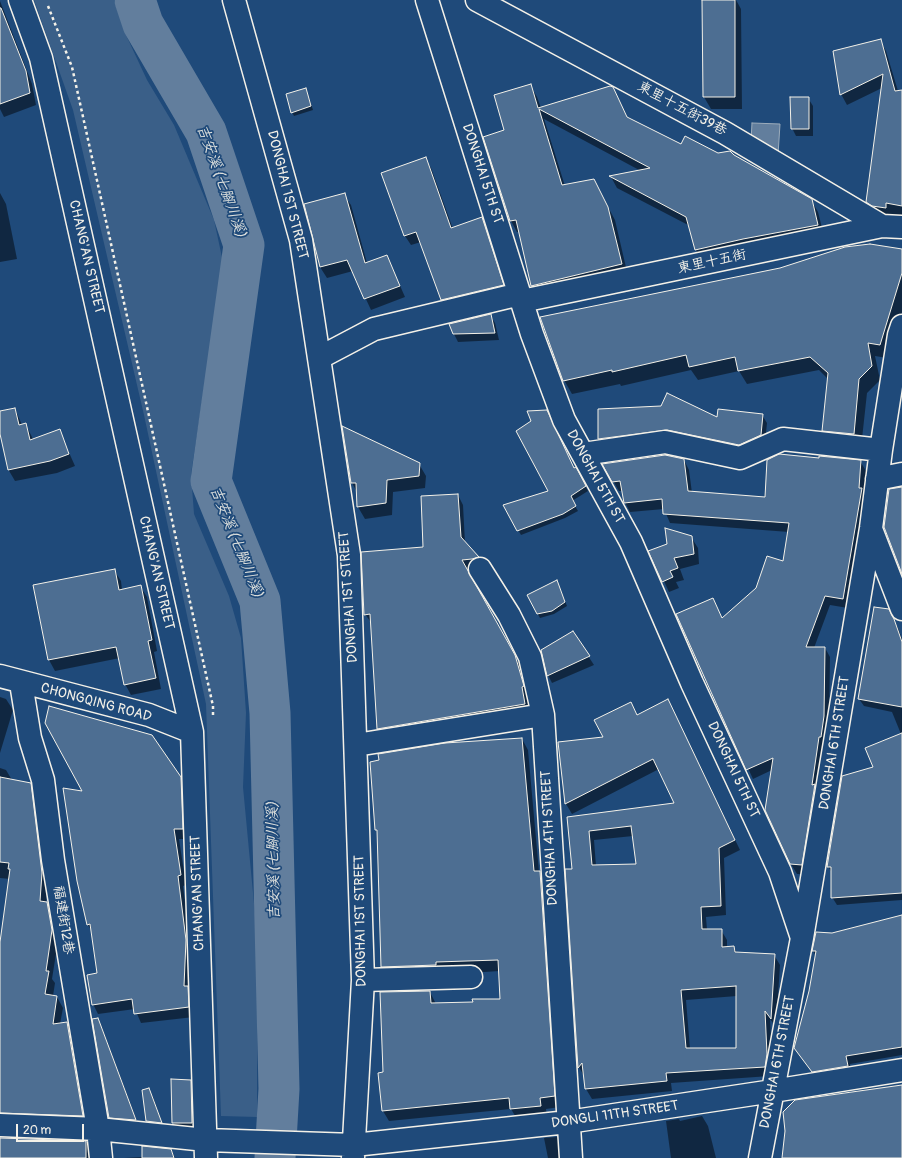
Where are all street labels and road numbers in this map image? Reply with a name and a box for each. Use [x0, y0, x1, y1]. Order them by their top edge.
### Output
street label: 東里十五街39巷 [634, 78, 730, 140]
street label: DONGHAI 5TH ST [458, 122, 506, 226]
street label: DONGHAI 1ST STREET [263, 129, 311, 261]
street label: CHANG'AN STREET [65, 199, 107, 315]
street label: 東里十五街 [676, 247, 748, 277]
street label: DONGHAI 5TH ST [562, 427, 628, 527]
street label: CHANG'AN STREET [135, 515, 177, 631]
street label: DONGHAI 1ST STREET [336, 531, 362, 663]
street label: DONGHAI 6TH STREET [816, 675, 854, 811]
street label: CHONGQING ROAD [39, 680, 153, 726]
street label: DONGHAI 5TH ST [703, 719, 763, 821]
street label: DONGHAI 4TH STREET [538, 770, 562, 906]
street label: CHANG'AN STREET [188, 835, 208, 951]
street label: DONGHAI 1ST STREET [351, 855, 371, 987]
street label: 福建街12巷 [49, 884, 77, 956]
street label: DONGHAI 6TH STREET [757, 994, 799, 1130]
street label: DONGLI 11TH STREET [550, 1098, 680, 1132]

